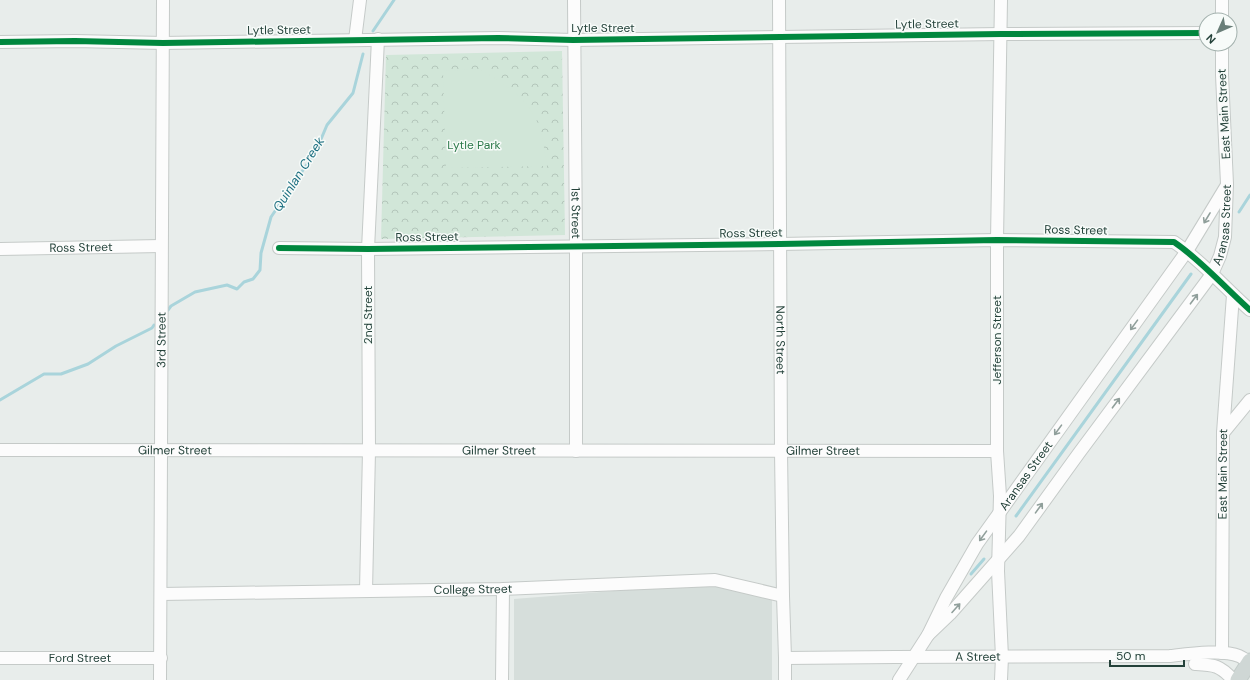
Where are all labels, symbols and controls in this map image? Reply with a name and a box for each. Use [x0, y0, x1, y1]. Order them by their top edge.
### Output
north arrow [1198, 12, 1238, 52]
street label: Lytle Street [895, 15, 959, 33]
street label: Lytle Street [571, 20, 635, 36]
street label: Lytle Street [247, 21, 311, 39]
text: N [1203, 31, 1219, 47]
street label: East Main Street [1214, 68, 1234, 160]
water label: Quinlan Creek [269, 133, 328, 215]
park label: Lytle Park [447, 137, 501, 153]
street label: Aransas Street [1209, 184, 1235, 268]
street label: 1st Street [568, 187, 584, 239]
one-way arrow [1203, 212, 1211, 224]
street label: Ross Street [1044, 221, 1108, 239]
street label: Ross Street [719, 224, 783, 242]
street label: Ross Street [395, 228, 459, 246]
street label: Ross Street [49, 239, 113, 256]
street label: 2nd Street [360, 285, 376, 344]
one-way arrow [1189, 294, 1198, 305]
street label: Jefferson Street [989, 295, 1005, 385]
street label: North Street [772, 306, 789, 375]
street label: 3rd Street [153, 312, 170, 368]
one-way arrow [1130, 319, 1138, 330]
one-way arrow [1112, 398, 1120, 409]
one-way arrow [1054, 424, 1062, 435]
street label: East Main Street [1215, 428, 1231, 519]
street label: Aransas Street [996, 438, 1056, 514]
street label: Gilmer Street [138, 442, 212, 458]
street label: Gilmer Street [462, 442, 536, 459]
street label: Gilmer Street [786, 443, 860, 459]
one-way arrow [1035, 503, 1043, 514]
one-way arrow [978, 530, 987, 541]
street label: College Street [434, 581, 513, 598]
one-way arrow [951, 603, 960, 613]
scale bar [1110, 642, 1184, 668]
text: 50 m [1116, 648, 1145, 664]
street label: A Street [955, 649, 1001, 665]
street label: Ford Street [49, 650, 111, 666]

